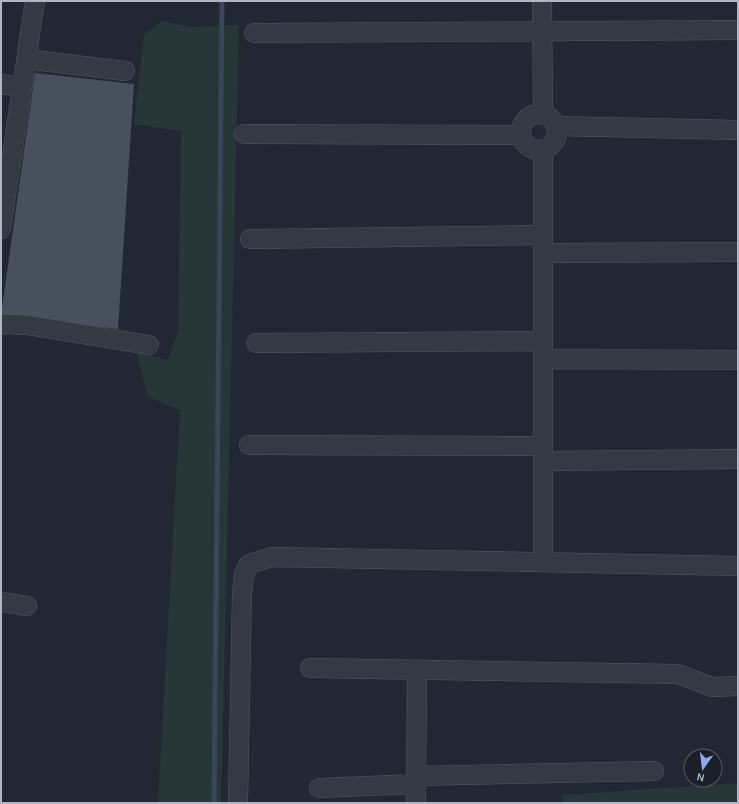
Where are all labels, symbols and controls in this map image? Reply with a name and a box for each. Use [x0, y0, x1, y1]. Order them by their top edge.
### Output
north arrow [683, 748, 723, 788]
text: N [695, 770, 706, 784]

